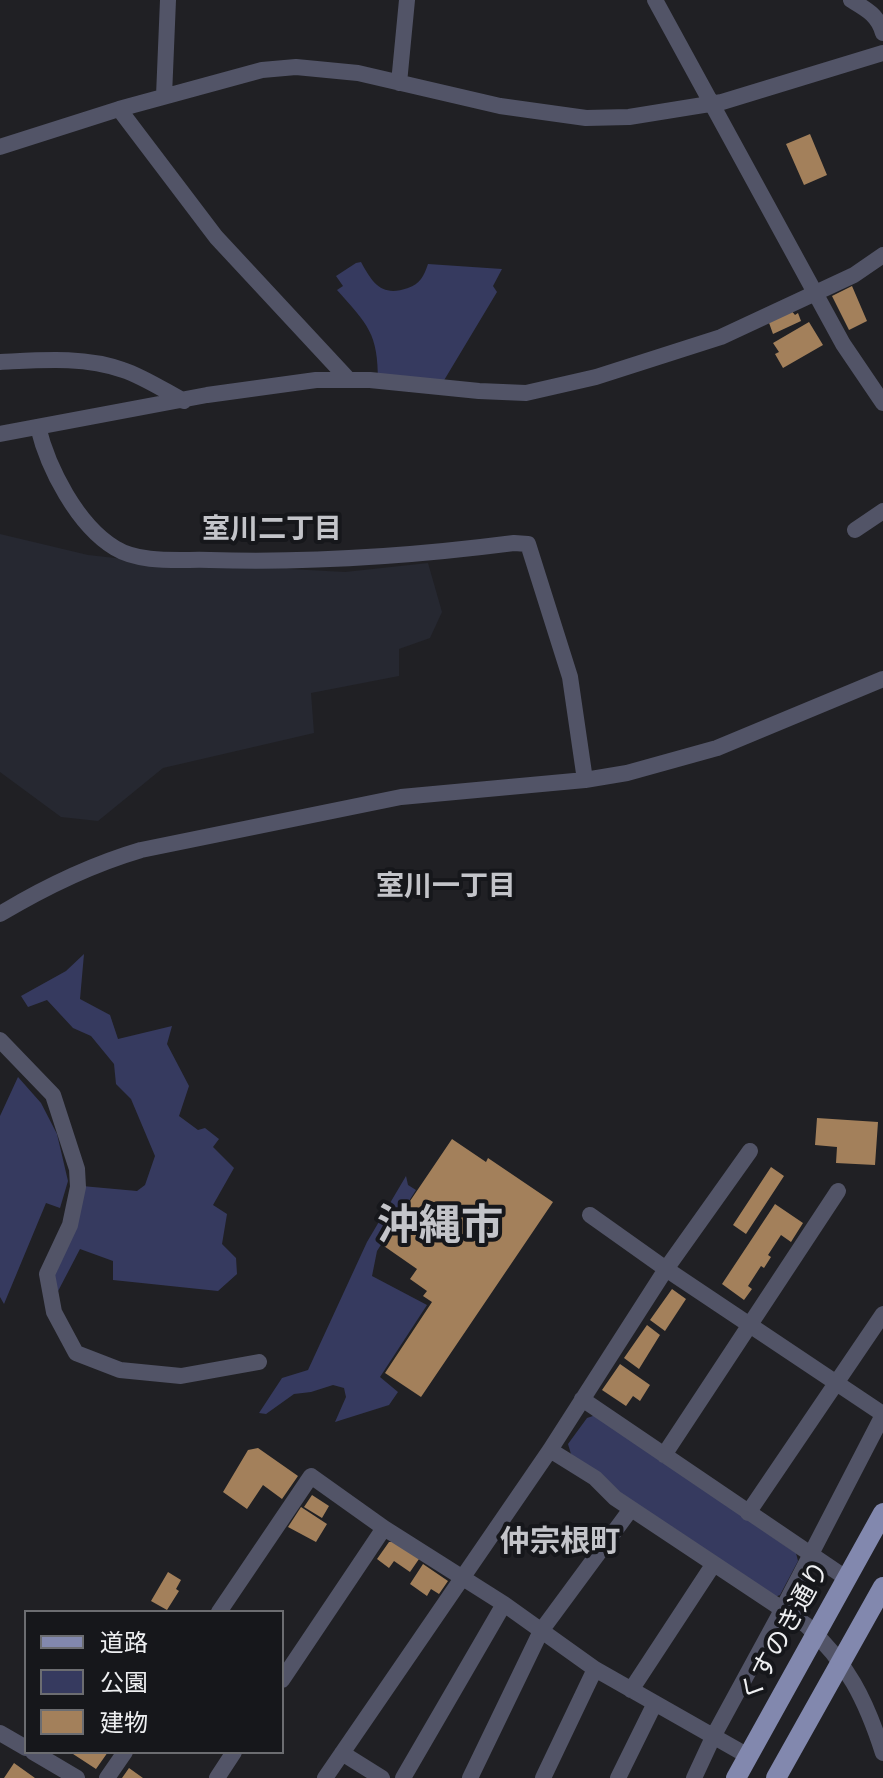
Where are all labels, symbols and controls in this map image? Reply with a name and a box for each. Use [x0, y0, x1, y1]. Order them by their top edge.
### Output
district label: 室川二丁目 [202, 516, 342, 550]
district label: 室川一丁目 [376, 873, 516, 907]
district label: 沖縄市 [377, 1206, 503, 1256]
district label: 仲宗根町 [500, 1527, 620, 1563]
street label: くすのき通り [736, 1557, 838, 1709]
legend [24, 1610, 284, 1754]
text: 道路 [100, 1626, 148, 1662]
text: 公園 [100, 1666, 148, 1702]
text: 建物 [100, 1706, 148, 1742]

